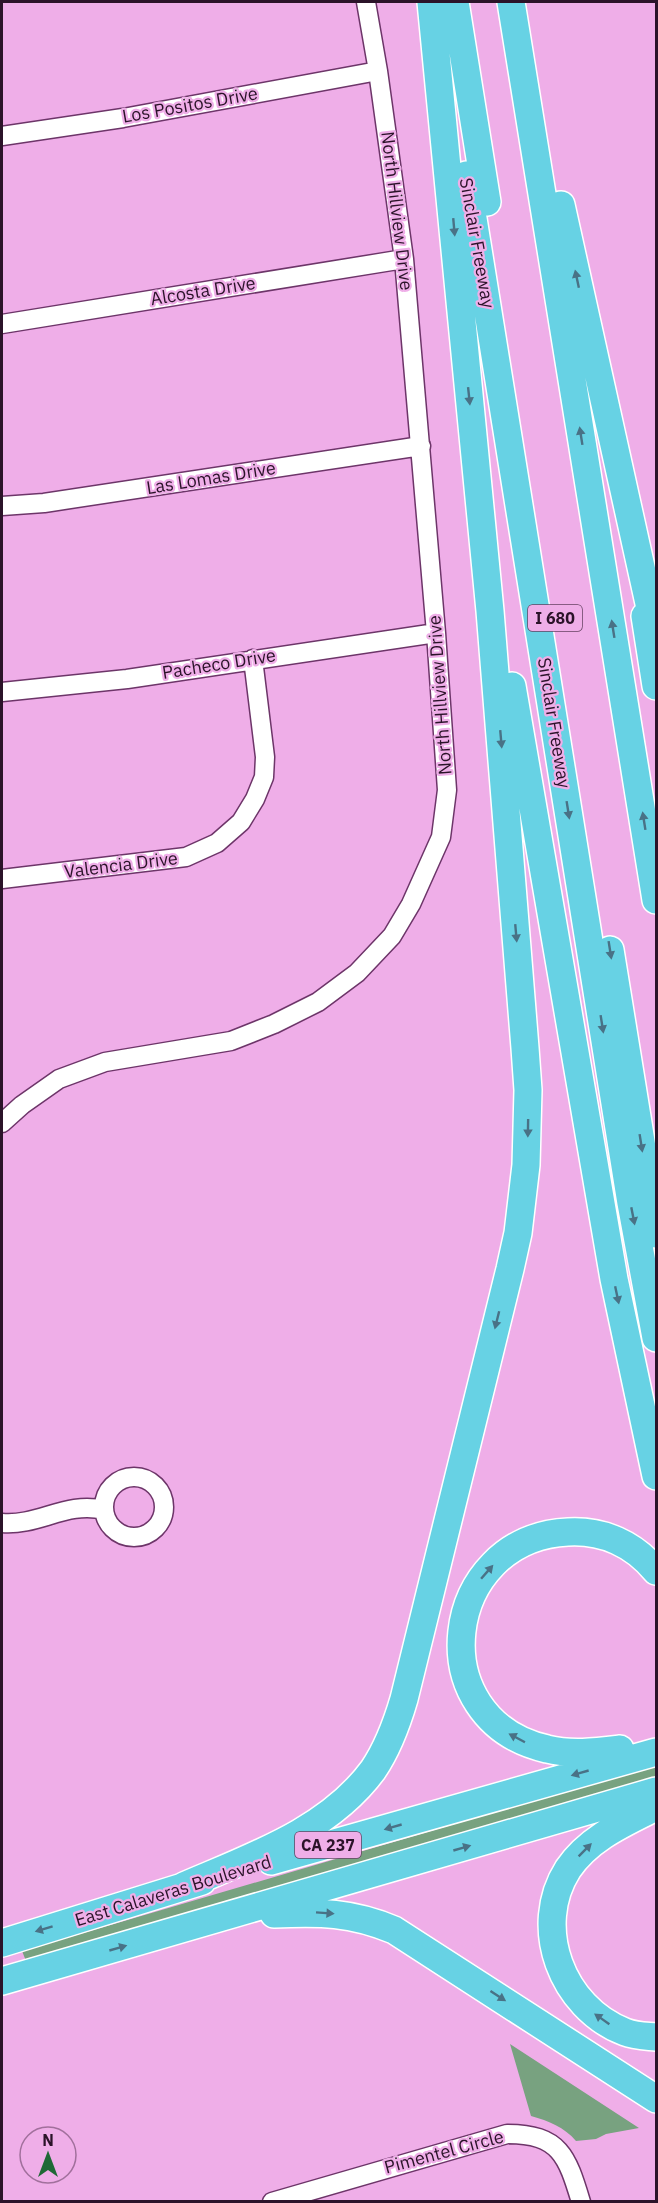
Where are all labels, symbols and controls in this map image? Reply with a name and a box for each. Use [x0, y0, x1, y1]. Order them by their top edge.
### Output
street label: Los Positos Drive [120, 81, 259, 128]
street label: North Hillview Drive [376, 130, 419, 292]
street label: Sinclair Freeway [455, 176, 500, 310]
one-way arrow [449, 217, 459, 236]
one-way arrow [572, 269, 581, 288]
street label: Alcosta Drive [149, 271, 257, 310]
one-way arrow [464, 387, 473, 406]
one-way arrow [577, 427, 586, 446]
street label: Las Lomas Drive [145, 456, 277, 499]
road number: I 680 [528, 605, 582, 631]
street label: North Hillview Drive [422, 614, 457, 776]
one-way arrow [608, 619, 617, 638]
street label: Pacheco Drive [161, 643, 277, 684]
street label: Sinclair Freeway [533, 656, 576, 790]
one-way arrow [496, 730, 505, 749]
one-way arrow [564, 801, 573, 820]
one-way arrow [639, 812, 648, 831]
street label: Valencia Drive [63, 846, 179, 883]
one-way arrow [511, 924, 521, 943]
one-way arrow [605, 941, 614, 960]
one-way arrow [598, 1014, 607, 1033]
one-way arrow [523, 1119, 532, 1138]
one-way arrow [637, 1133, 646, 1152]
one-way arrow [629, 1207, 638, 1226]
one-way arrow [613, 1286, 622, 1305]
one-way arrow [492, 1311, 502, 1329]
one-way arrow [480, 1565, 493, 1580]
one-way arrow [509, 1733, 526, 1743]
one-way arrow [571, 1769, 589, 1779]
one-way arrow [383, 1823, 401, 1832]
road number: CA 237 [295, 1832, 361, 1858]
one-way arrow [453, 1843, 471, 1852]
one-way arrow [578, 1843, 592, 1858]
street label: East Calaveras Boulevard [72, 1850, 274, 1931]
one-way arrow [316, 1908, 335, 1918]
one-way arrow [35, 1925, 53, 1934]
one-way arrow [109, 1943, 127, 1952]
one-way arrow [490, 1990, 506, 2001]
one-way arrow [595, 2013, 611, 2025]
north arrow [18, 2125, 78, 2185]
street label: Pimentel Circle [382, 2125, 506, 2178]
text: N [42, 2130, 54, 2150]

